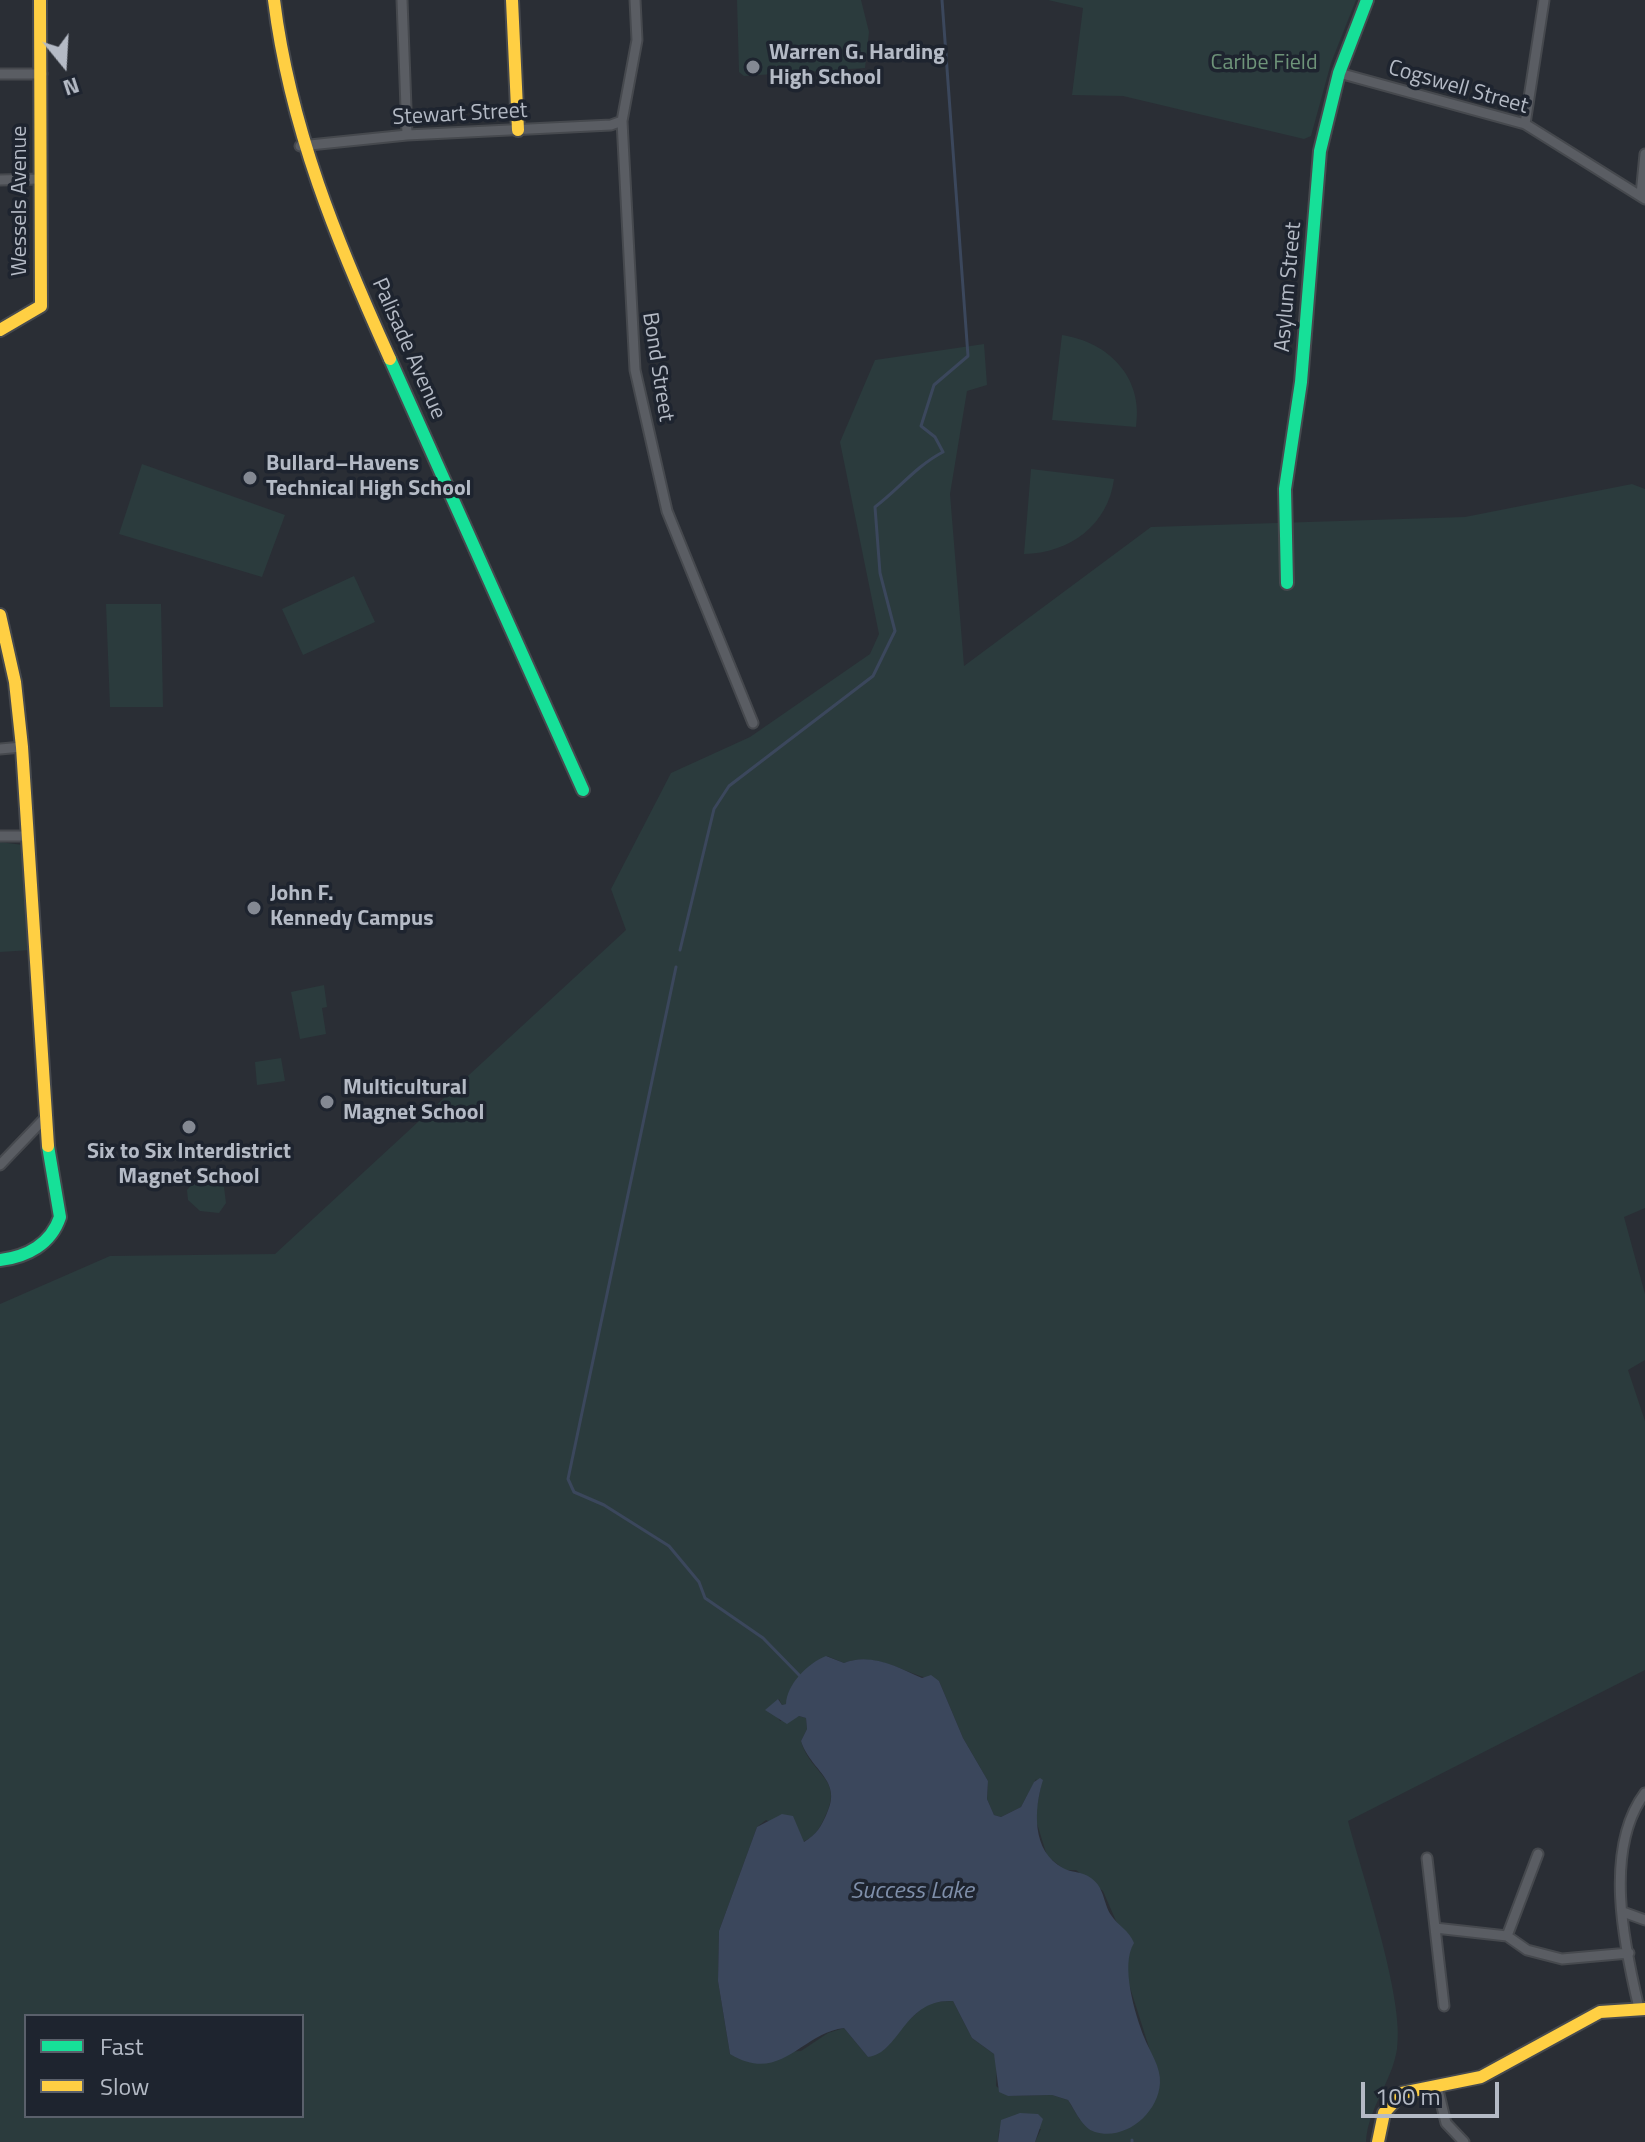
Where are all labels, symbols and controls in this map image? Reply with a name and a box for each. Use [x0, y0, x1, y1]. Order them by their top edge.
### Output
north arrow [24, 24, 104, 104]
place label: Warren G. Harding High School [769, 41, 945, 92]
park label: Caribe Field [1210, 51, 1318, 77]
street label: Cogswell Street [1385, 55, 1531, 121]
marker: Warren G. Harding High School [744, 58, 762, 76]
text: N [59, 68, 84, 105]
street label: Stewart Street [392, 98, 528, 132]
street label: Wessels Avenue [8, 126, 34, 276]
street label: Asylum Street [1270, 221, 1308, 353]
street label: Palisade Avenue [365, 274, 451, 424]
street label: Bond Street [635, 311, 679, 423]
place label: Bullard–Havens Technical High School [266, 452, 472, 504]
marker: Bullard–Havens Technical High School [241, 469, 259, 487]
place label: John F. Kennedy Campus [270, 882, 434, 934]
marker: John F. Kennedy Campus [245, 899, 263, 917]
place label: Multicultural Magnet School [343, 1076, 484, 1128]
marker: Multicultural Magnet School [318, 1093, 336, 1111]
marker: Six to Six Interdistrict Magnet School [180, 1118, 198, 1136]
place label: Six to Six Interdistrict Magnet School [87, 1140, 291, 1192]
water label: Success Lake [850, 1878, 974, 1906]
legend [24, 2014, 304, 2118]
text: Fast [100, 2028, 143, 2064]
scale bar [1365, 2066, 1503, 2116]
text: Slow [100, 2068, 149, 2104]
text: 100 m [1375, 2078, 1441, 2114]

